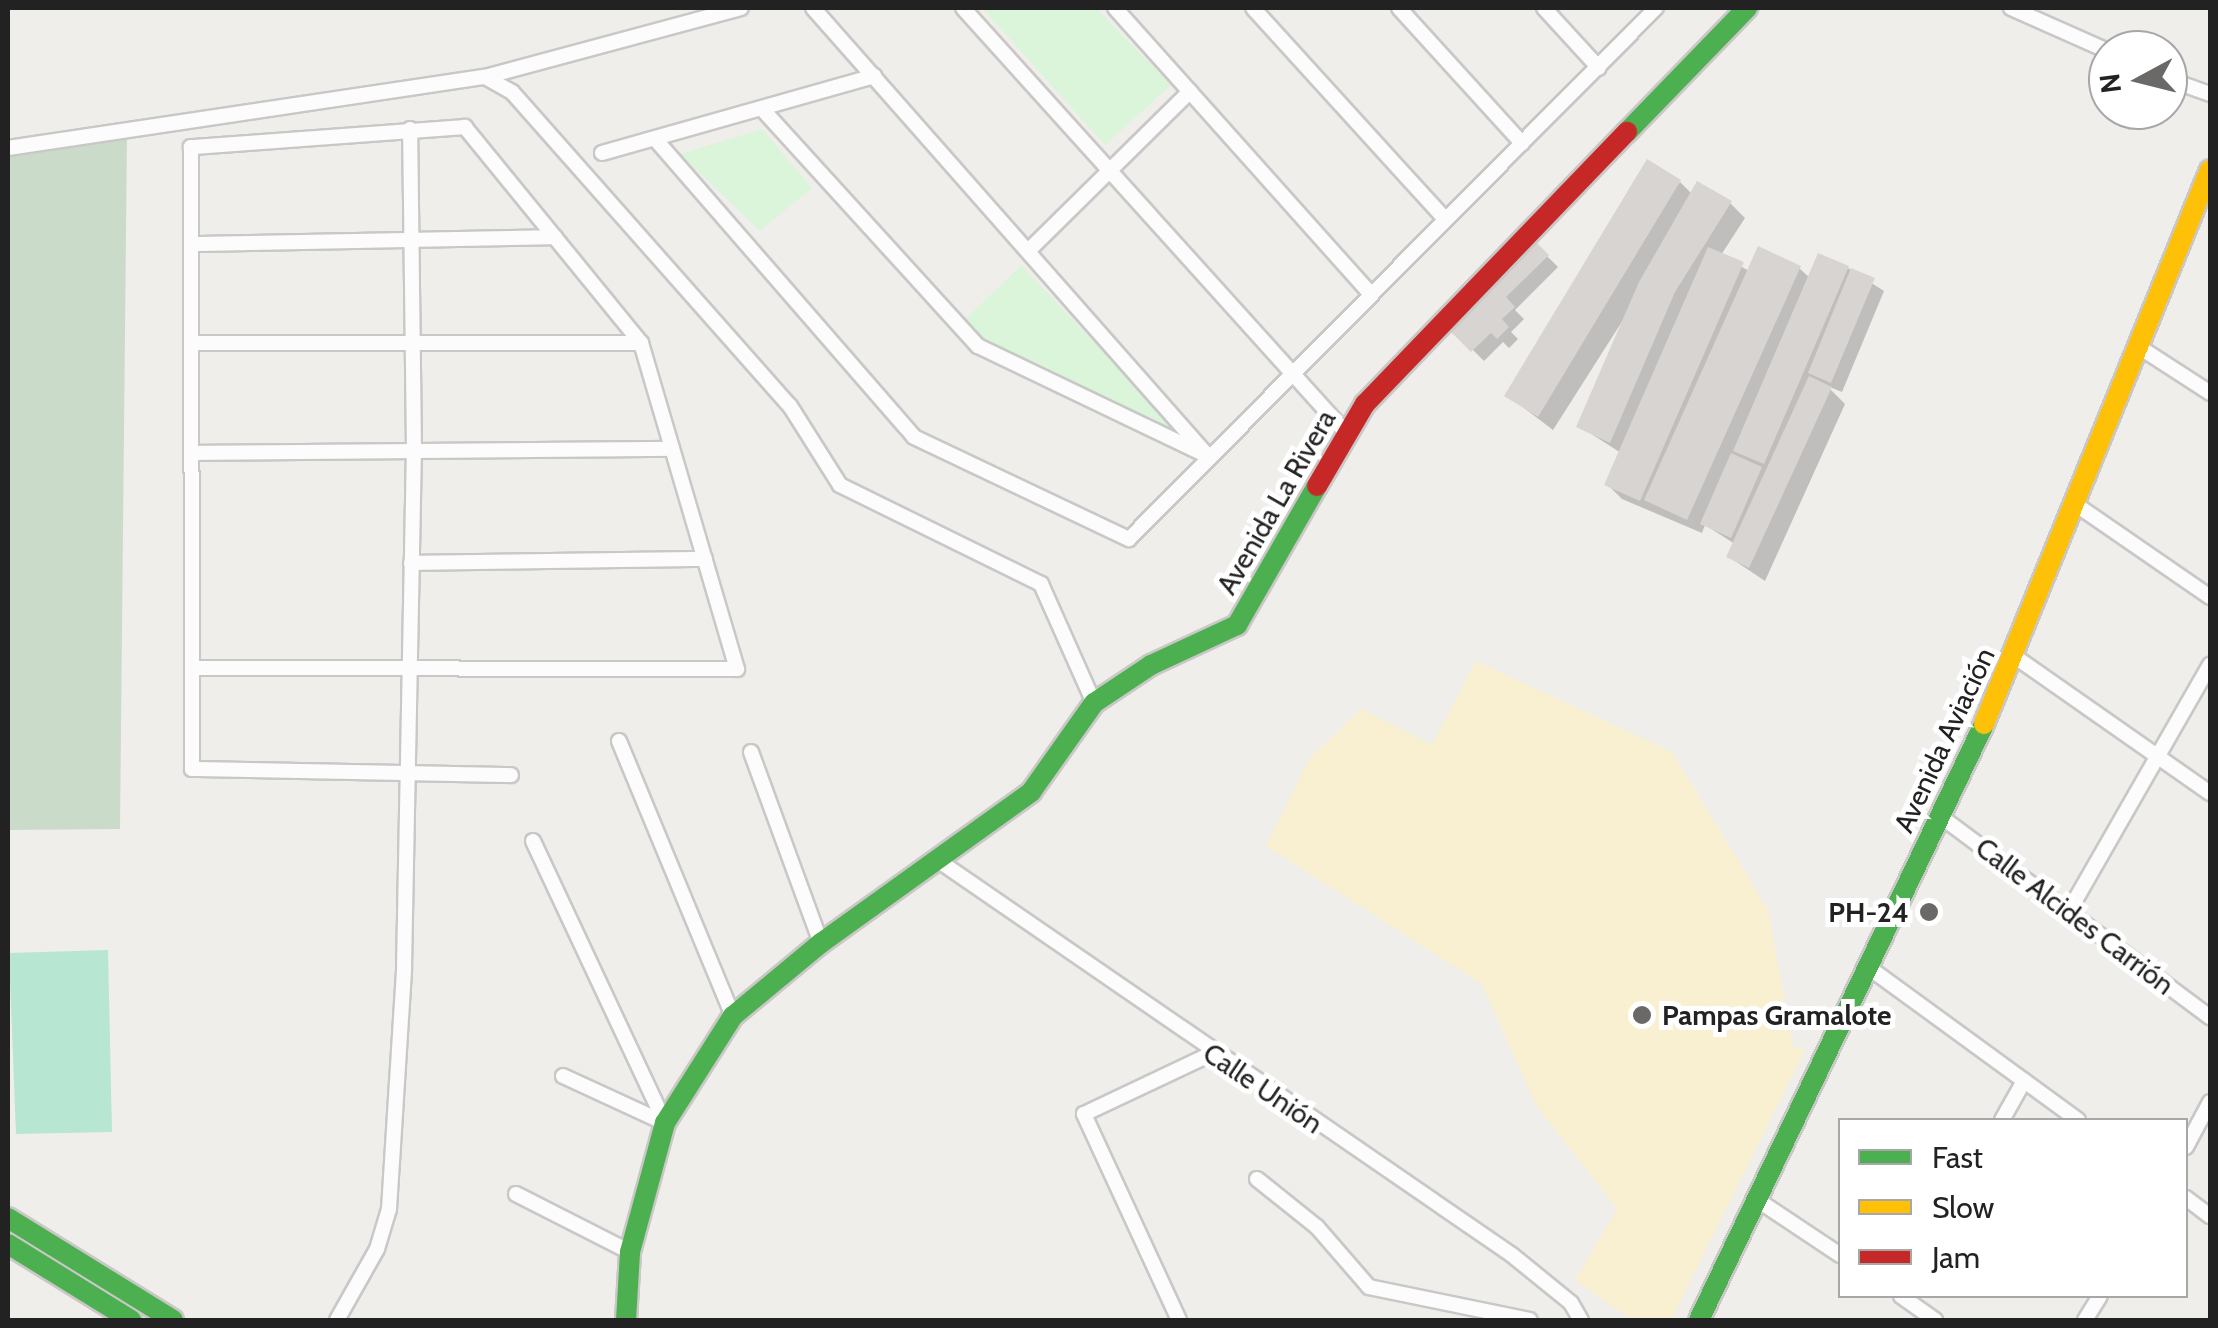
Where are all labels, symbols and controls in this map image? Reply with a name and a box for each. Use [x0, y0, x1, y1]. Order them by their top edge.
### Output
north arrow [2088, 30, 2188, 130]
text: N [2092, 72, 2128, 95]
street label: Avenida La Rivera [1210, 404, 1342, 600]
street label: Avenida Aviación [1886, 642, 2002, 838]
street label: Calle Alcides Carrión [1969, 830, 2181, 1002]
place label: PH-24 [1828, 895, 1909, 929]
marker: PH-24 [1918, 901, 1940, 923]
place label: Pampas Gramalote [1662, 998, 1891, 1032]
marker: Pampas Gramalote [1631, 1004, 1653, 1026]
street label: Calle Unión [1197, 1036, 1329, 1140]
legend [1838, 1118, 2188, 1298]
text: Fast [1932, 1139, 1983, 1176]
text: Slow [1932, 1189, 1994, 1226]
text: Jam [1932, 1239, 1980, 1276]

